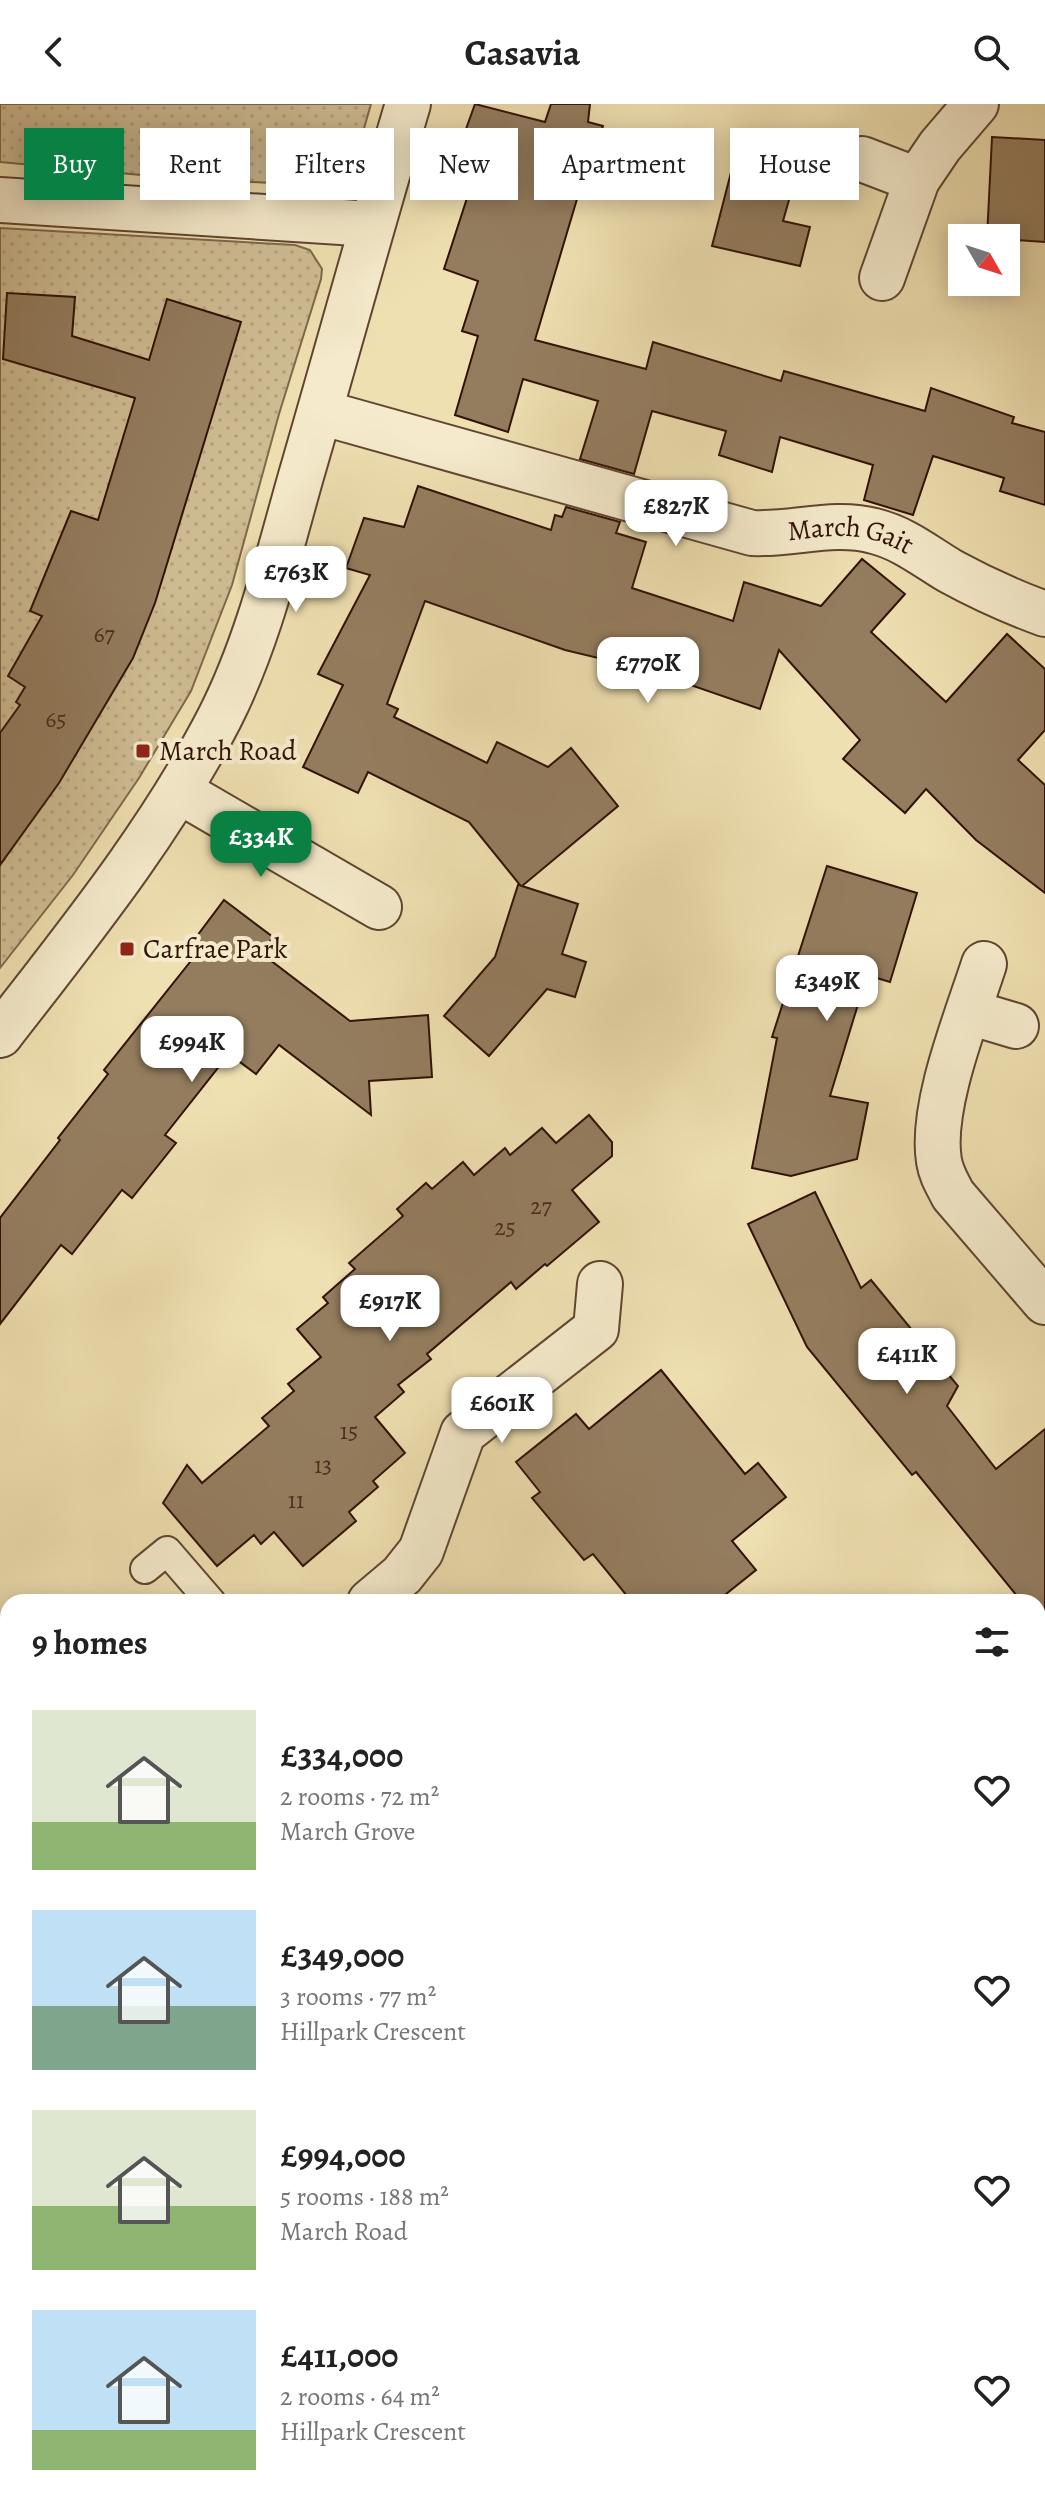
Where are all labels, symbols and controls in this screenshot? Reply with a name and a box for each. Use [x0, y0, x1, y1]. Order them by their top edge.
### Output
text: Casavia [465, 28, 580, 77]
icon: back [32, 30, 76, 74]
icon: search [969, 30, 1013, 74]
chip: Buy [24, 128, 124, 200]
chip: Rent [140, 128, 250, 200]
chip: Filters [266, 128, 394, 200]
chip: New [410, 128, 518, 200]
chip: Apartment [534, 128, 714, 200]
chip: House [730, 128, 859, 200]
north arrow [948, 224, 1020, 296]
map controls [948, 224, 1020, 296]
pin: £827K [620, 480, 732, 548]
text: £827K [643, 488, 709, 523]
street label: March Gait [785, 508, 921, 563]
pin: £763K [240, 546, 352, 614]
text: £763K [263, 554, 329, 589]
house number: 67 [93, 618, 116, 650]
pin: £770K [592, 637, 704, 705]
text: £770K [615, 645, 681, 680]
house number: 65 [45, 703, 67, 735]
place label: March Road [159, 732, 298, 770]
marker: March Road [134, 742, 152, 760]
pin: £334K [205, 811, 317, 879]
text: £334K [228, 819, 294, 854]
place label: Carfrae Park [143, 930, 288, 968]
marker: Carfrae Park [118, 940, 136, 958]
pin: £349K [771, 955, 883, 1023]
text: £349K [794, 963, 860, 998]
pin: £994K [136, 1016, 248, 1084]
text: £994K [159, 1024, 225, 1059]
house number: 27 [530, 1190, 553, 1222]
house number: 25 [494, 1211, 516, 1243]
pin: £917K [334, 1275, 446, 1343]
text: £917K [358, 1283, 422, 1318]
pin: £411K [851, 1328, 963, 1396]
text: £411K [876, 1336, 938, 1371]
pin: £601K [446, 1377, 558, 1445]
text: £601K [469, 1385, 535, 1420]
house number: 15 [340, 1415, 358, 1447]
house number: 13 [314, 1449, 332, 1481]
house number: 11 [288, 1484, 304, 1516]
text: 9 homes [32, 1619, 148, 1666]
icon: filters [970, 1620, 1014, 1664]
text: £334,000 [280, 1732, 403, 1779]
icon: home [96, 1742, 192, 1838]
icon: heart [970, 1768, 1014, 1812]
text: 2 rooms · 72 m² [280, 1779, 439, 1814]
text: March Grove [280, 1814, 416, 1849]
text: £349,000 [280, 1932, 404, 1979]
icon: home [96, 1942, 192, 2038]
icon: heart [970, 1968, 1014, 2012]
text: 3 rooms · 77 m² [280, 1979, 436, 2014]
text: Hillpark Crescent [280, 2014, 466, 2049]
text: £994,000 [280, 2132, 406, 2179]
icon: home [96, 2142, 192, 2238]
icon: heart [970, 2168, 1014, 2212]
text: 5 rooms · 188 m² [280, 2179, 449, 2214]
text: March Road [280, 2214, 408, 2249]
text: £411,000 [280, 2332, 398, 2379]
icon: home [96, 2342, 192, 2438]
icon: heart [970, 2368, 1014, 2412]
text: 2 rooms · 64 m² [280, 2379, 440, 2414]
text: Hillpark Crescent [280, 2414, 466, 2449]

